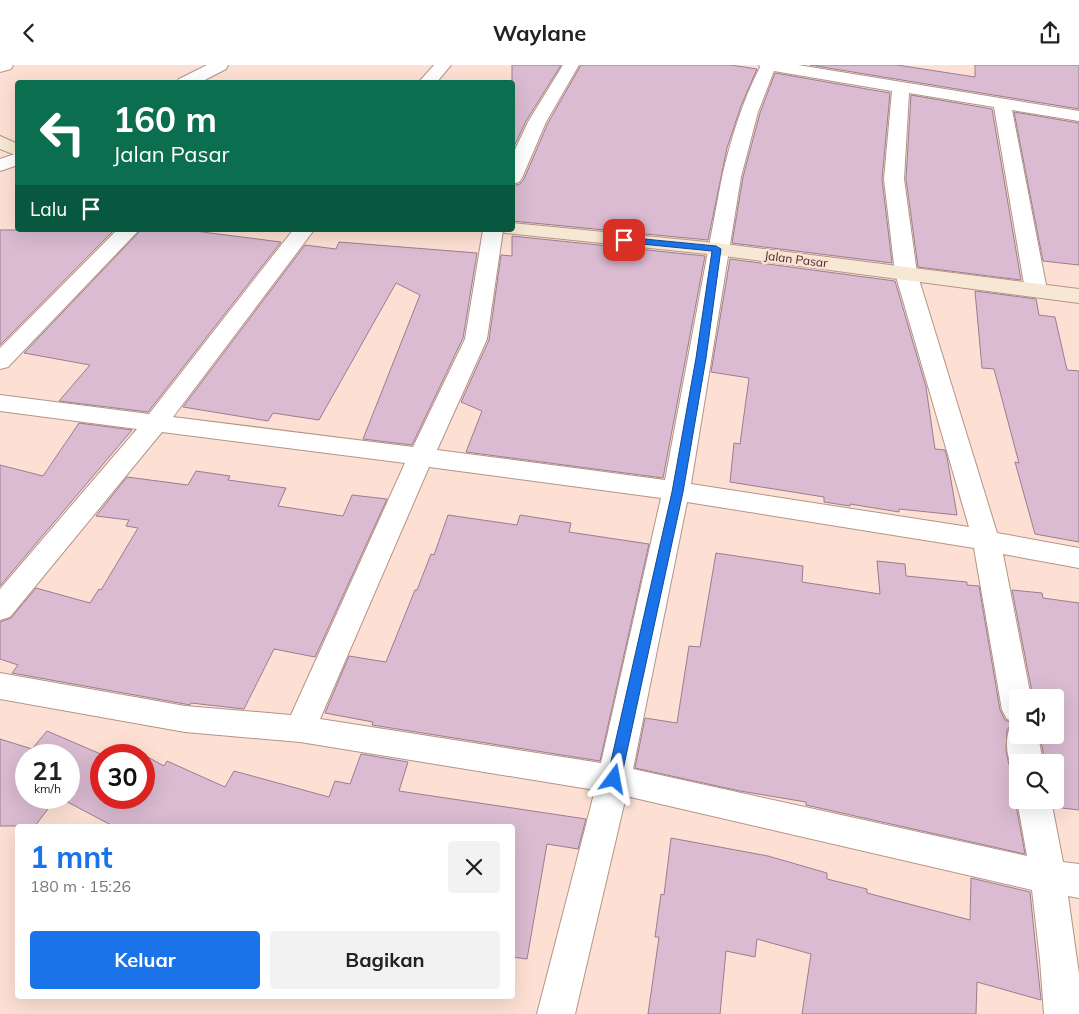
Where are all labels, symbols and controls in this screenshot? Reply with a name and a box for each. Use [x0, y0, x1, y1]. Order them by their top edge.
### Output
icon: back [15, 19, 43, 47]
text: Waylane [493, 19, 586, 47]
icon: share [1036, 19, 1064, 47]
text: 160 m [113, 97, 217, 141]
icon: left [30, 100, 95, 165]
text: Jalan Pasar [113, 140, 230, 168]
icon: arrive [77, 195, 105, 223]
text: Lalu [30, 197, 67, 221]
pin [603, 219, 645, 261]
icon: arrive [610, 226, 638, 254]
street label: Jalan Pasar [764, 248, 829, 270]
map controls [1009, 689, 1064, 809]
button: sound [1009, 689, 1064, 744]
speed limit sign: 30 [90, 744, 155, 809]
position arrow [587, 752, 639, 804]
button: search [1009, 754, 1064, 809]
text: 21 [32, 755, 63, 786]
text: km/h [34, 781, 61, 796]
text: 1 mnt [30, 838, 113, 876]
button: close [448, 841, 500, 893]
text: 180 m · 15:26 [30, 876, 131, 896]
button: Keluar [30, 931, 260, 989]
button: Bagikan [270, 931, 500, 989]

